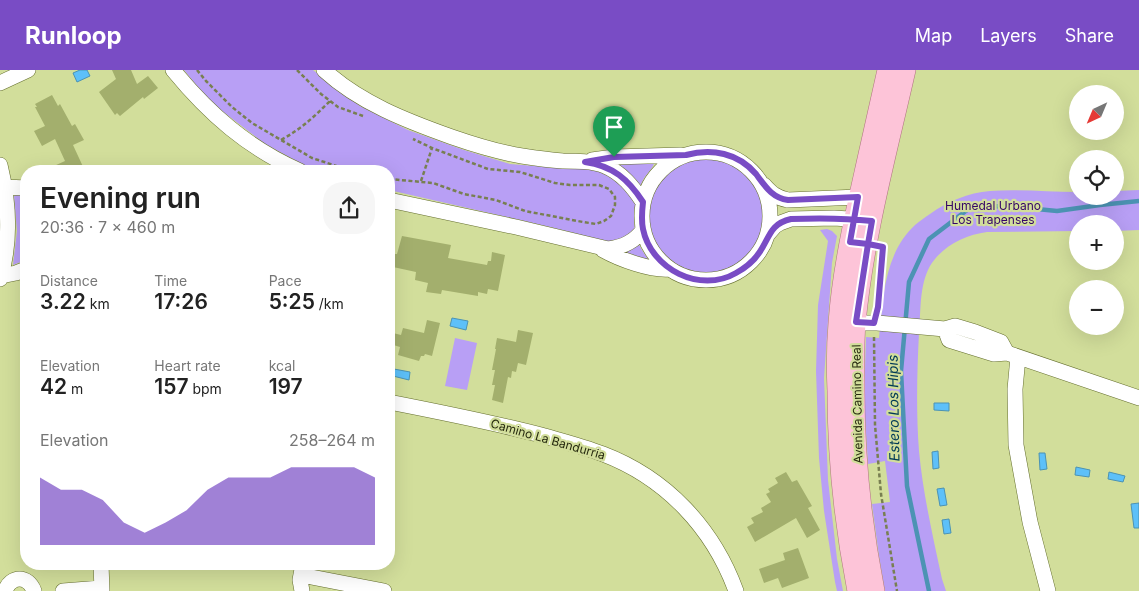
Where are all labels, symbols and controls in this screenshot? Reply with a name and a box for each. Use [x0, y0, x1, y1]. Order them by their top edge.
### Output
text: Runloop [25, 21, 122, 50]
text: Map [915, 25, 952, 46]
text: Layers [980, 25, 1037, 46]
text: Share [1065, 25, 1114, 46]
north arrow [1069, 85, 1124, 140]
map controls [1069, 85, 1124, 335]
pin [593, 106, 635, 157]
icon: arrive [600, 113, 628, 141]
button: locate [1069, 150, 1124, 205]
text: Evening run [40, 181, 201, 215]
button: share [323, 182, 375, 234]
park label: Humedal Urbano Los Trapenses [945, 198, 1041, 227]
button: + [1069, 215, 1124, 270]
text: 20:36 · 7 × 460 m [40, 217, 175, 237]
text: Distance [40, 272, 98, 289]
text: Time [154, 272, 187, 289]
text: Pace [269, 272, 302, 289]
button: − [1069, 280, 1124, 335]
text: 3.22 [40, 289, 86, 314]
text: 17:26 [154, 289, 208, 314]
text: 5:25 [269, 289, 315, 314]
text: km [86, 295, 110, 312]
text: /km [315, 295, 344, 312]
street label: Avenida Camino Real [848, 344, 866, 464]
water label: Estero Los Hipis [884, 355, 902, 461]
text: Elevation [40, 357, 100, 374]
text: Heart rate [154, 357, 221, 374]
text: kcal [269, 357, 295, 374]
text: 42 [40, 374, 67, 399]
text: 157 [154, 374, 189, 399]
text: 197 [269, 374, 303, 399]
text: m [67, 380, 83, 397]
text: bpm [189, 380, 222, 397]
street label: Camino La Bandurria [489, 415, 607, 463]
text: Elevation [40, 430, 109, 450]
text: 258–264 m [289, 430, 375, 450]

